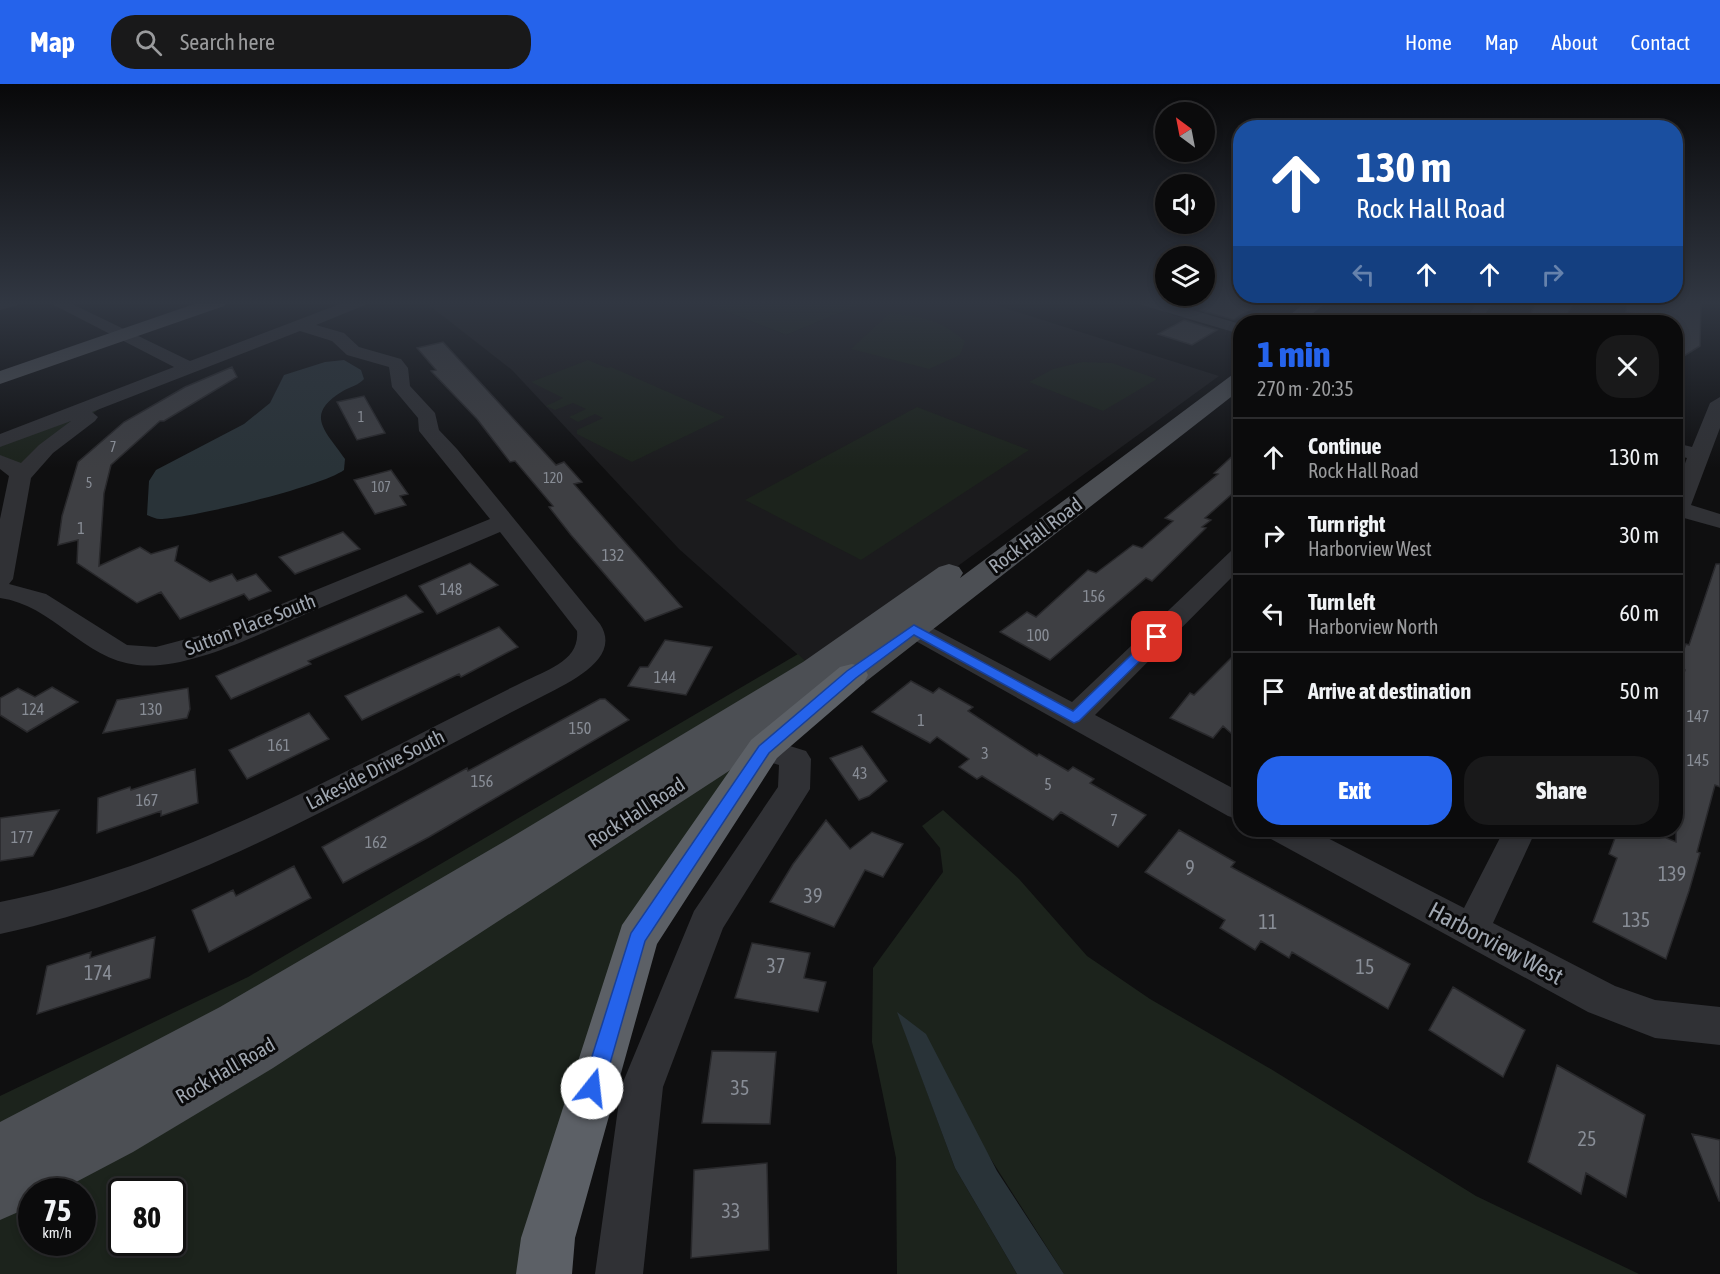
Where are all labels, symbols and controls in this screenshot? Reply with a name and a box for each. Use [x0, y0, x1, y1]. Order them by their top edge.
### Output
search box [111, 15, 531, 69]
text: Map [30, 26, 75, 58]
icon: search [132, 26, 165, 59]
text: Search here [180, 29, 275, 55]
text: Home [1405, 30, 1452, 54]
text: Map [1485, 30, 1519, 54]
text: About [1552, 30, 1598, 54]
text: Contact [1631, 30, 1690, 54]
north arrow [1155, 102, 1215, 162]
map controls [1155, 102, 1215, 306]
text: 130 m [1356, 143, 1451, 191]
icon: ahead [1257, 144, 1335, 222]
button: sound [1155, 174, 1215, 234]
text: Rock Hall Road [1356, 193, 1506, 224]
button: layers [1155, 246, 1215, 306]
icon: left [1347, 258, 1380, 291]
icon: ahead [1410, 258, 1443, 291]
icon: ahead [1473, 258, 1506, 291]
icon: right [1536, 258, 1569, 291]
text: 1 min [1257, 333, 1331, 375]
button: close [1596, 335, 1659, 398]
text: 270 m · 20:35 [1257, 377, 1354, 400]
house number: 1 [358, 409, 364, 425]
text: Continue [1308, 433, 1382, 459]
house number: 7 [110, 439, 116, 455]
icon: ahead [1257, 441, 1290, 474]
text: 130 m [1609, 444, 1659, 470]
text: Rock Hall Road [1308, 459, 1419, 482]
house number: 120 [543, 470, 563, 486]
house number: 5 [86, 475, 92, 491]
house number: 107 [371, 479, 391, 495]
street label: Rock Hall Road [984, 492, 1086, 578]
text: Turn right [1308, 511, 1385, 537]
house number: 1 [77, 519, 85, 537]
icon: right [1257, 519, 1290, 552]
text: 30 m [1619, 522, 1659, 548]
text: Harborview West [1308, 537, 1432, 560]
house number: 132 [602, 546, 624, 564]
house number: 148 [440, 580, 462, 598]
house number: 156 [1083, 587, 1105, 605]
street label: Sutton Place South [182, 589, 318, 659]
text: Turn left [1308, 589, 1375, 615]
icon: left [1257, 597, 1290, 630]
text: 60 m [1619, 600, 1659, 626]
pin [1131, 611, 1182, 662]
text: Harborview North [1308, 615, 1438, 638]
icon: arrive [1140, 620, 1173, 653]
house number: 100 [1027, 626, 1049, 644]
house number: 144 [654, 668, 676, 686]
icon: arrive [1257, 675, 1290, 708]
text: Arrive at destination [1308, 678, 1471, 704]
text: 50 m [1619, 678, 1659, 704]
house number: 124 [22, 700, 44, 718]
house number: 130 [140, 700, 162, 718]
house number: 147 [1687, 707, 1709, 725]
house number: 1 [917, 711, 925, 729]
house number: 150 [569, 719, 591, 737]
street label: Lakeside Drive South [302, 724, 448, 814]
house number: 161 [268, 736, 290, 754]
house number: 3 [981, 744, 989, 762]
house number: 145 [1687, 751, 1709, 769]
button: Exit [1257, 756, 1452, 825]
button: Share [1464, 756, 1659, 825]
house number: 43 [852, 764, 868, 782]
house number: 156 [471, 772, 493, 790]
street label: Rock Hall Road [583, 772, 689, 852]
house number: 5 [1044, 775, 1052, 793]
house number: 167 [136, 791, 158, 809]
house number: 7 [1110, 811, 1118, 829]
house number: 177 [11, 828, 33, 846]
house number: 162 [365, 833, 387, 851]
house number: 9 [1185, 856, 1195, 879]
house number: 139 [1658, 862, 1686, 885]
house number: 39 [804, 884, 822, 907]
street label: Harborview West [1424, 896, 1568, 990]
house number: 135 [1622, 908, 1650, 931]
house number: 11 [1259, 910, 1277, 933]
house number: 37 [767, 954, 785, 977]
house number: 15 [1356, 955, 1374, 978]
house number: 174 [84, 961, 112, 984]
street label: Rock Hall Road [171, 1032, 279, 1108]
position arrow [560, 1056, 624, 1120]
house number: 35 [731, 1076, 749, 1099]
house number: 25 [1578, 1127, 1596, 1150]
speed limit sign: 80 [108, 1178, 186, 1256]
text: 75 [43, 1193, 71, 1227]
house number: 33 [722, 1199, 740, 1222]
text: km/h [42, 1224, 72, 1241]

